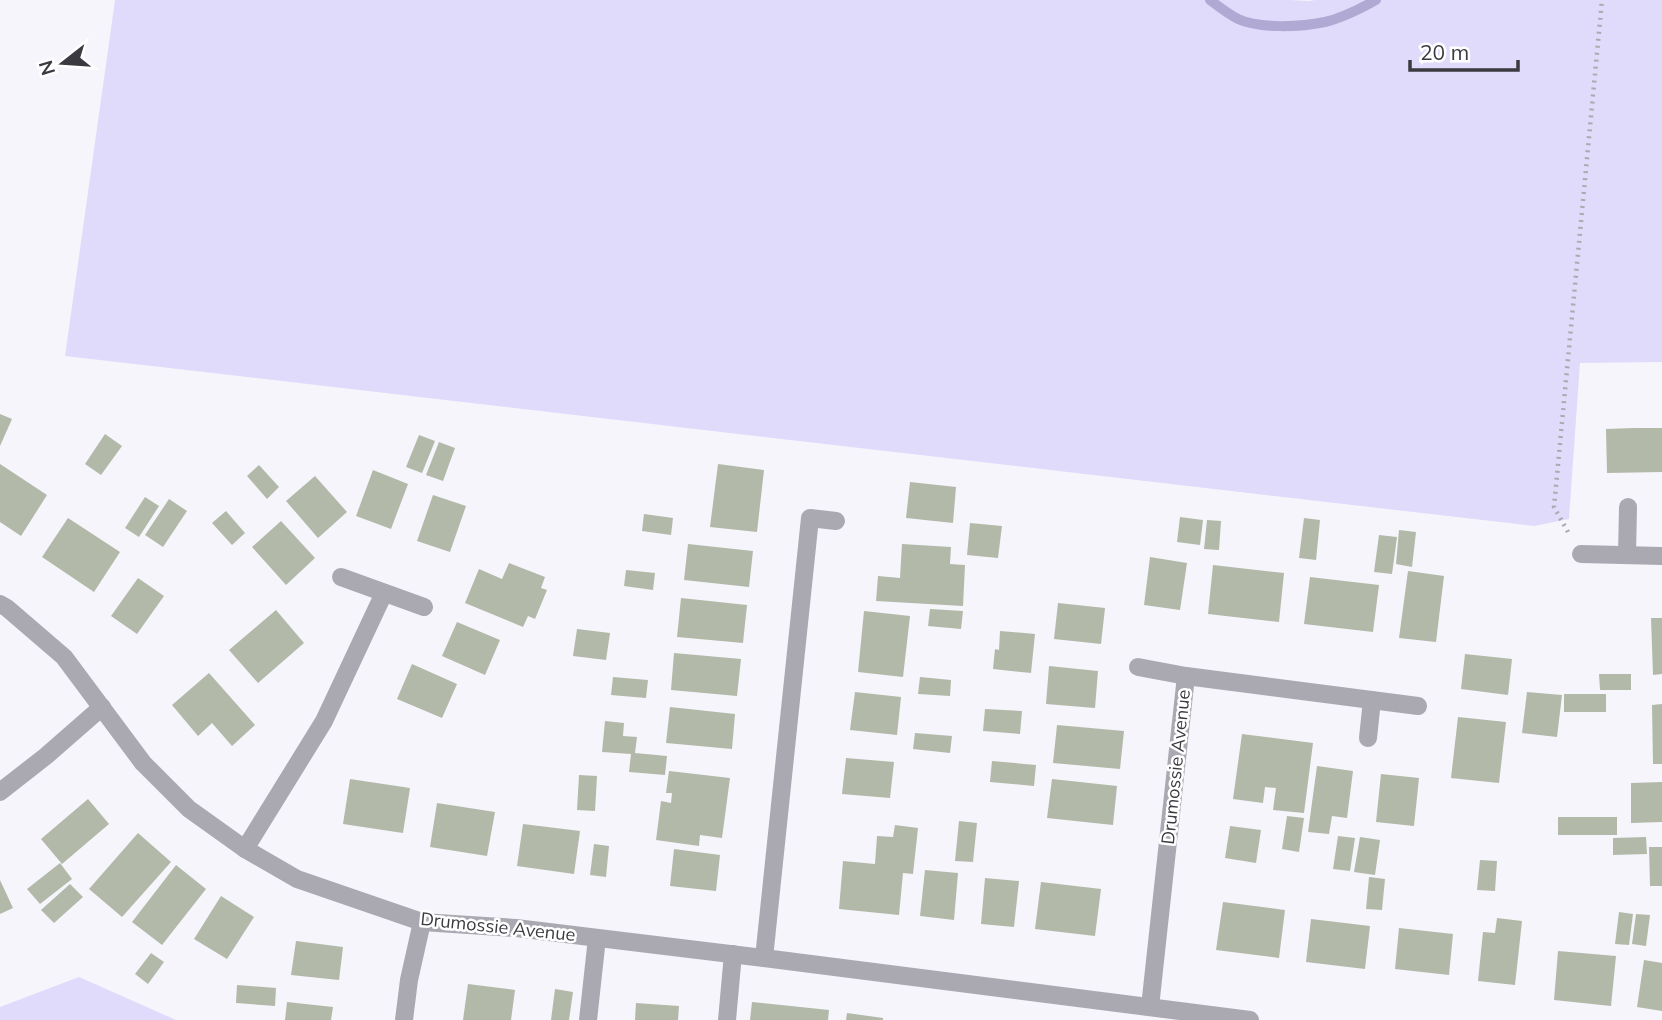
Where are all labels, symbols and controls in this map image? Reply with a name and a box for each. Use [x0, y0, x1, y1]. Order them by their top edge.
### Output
north arrow [28, 28, 98, 98]
scale bar [1410, 28, 1518, 72]
text: 20 m [1420, 39, 1469, 65]
text: N [33, 58, 60, 78]
street label: Drumossie Avenue [1156, 688, 1195, 846]
street label: Drumossie Avenue [419, 907, 577, 946]

